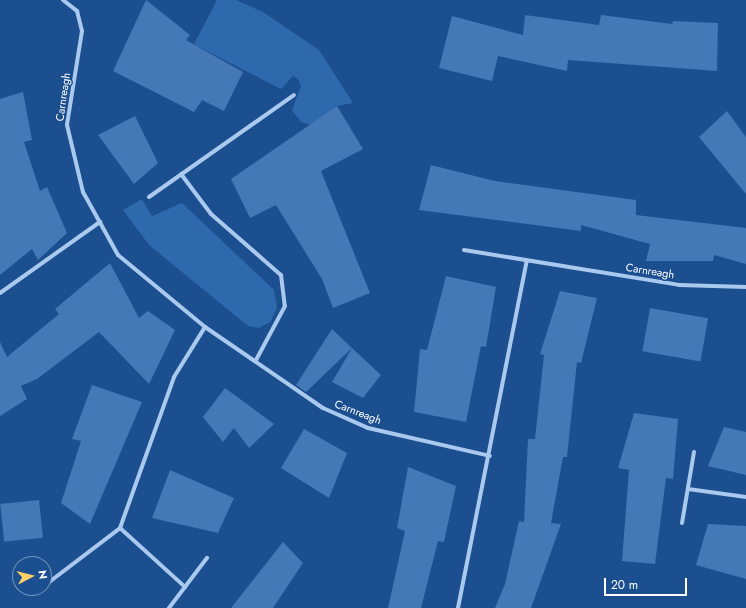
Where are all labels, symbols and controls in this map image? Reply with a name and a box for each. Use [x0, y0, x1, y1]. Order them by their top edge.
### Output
street label: Carnreagh [53, 72, 73, 122]
street label: Carnreagh [625, 261, 675, 281]
street label: Carnreagh [333, 397, 383, 427]
north arrow [12, 556, 52, 596]
text: N [34, 569, 51, 580]
scale bar [606, 570, 689, 596]
text: 20 m [611, 576, 638, 594]

